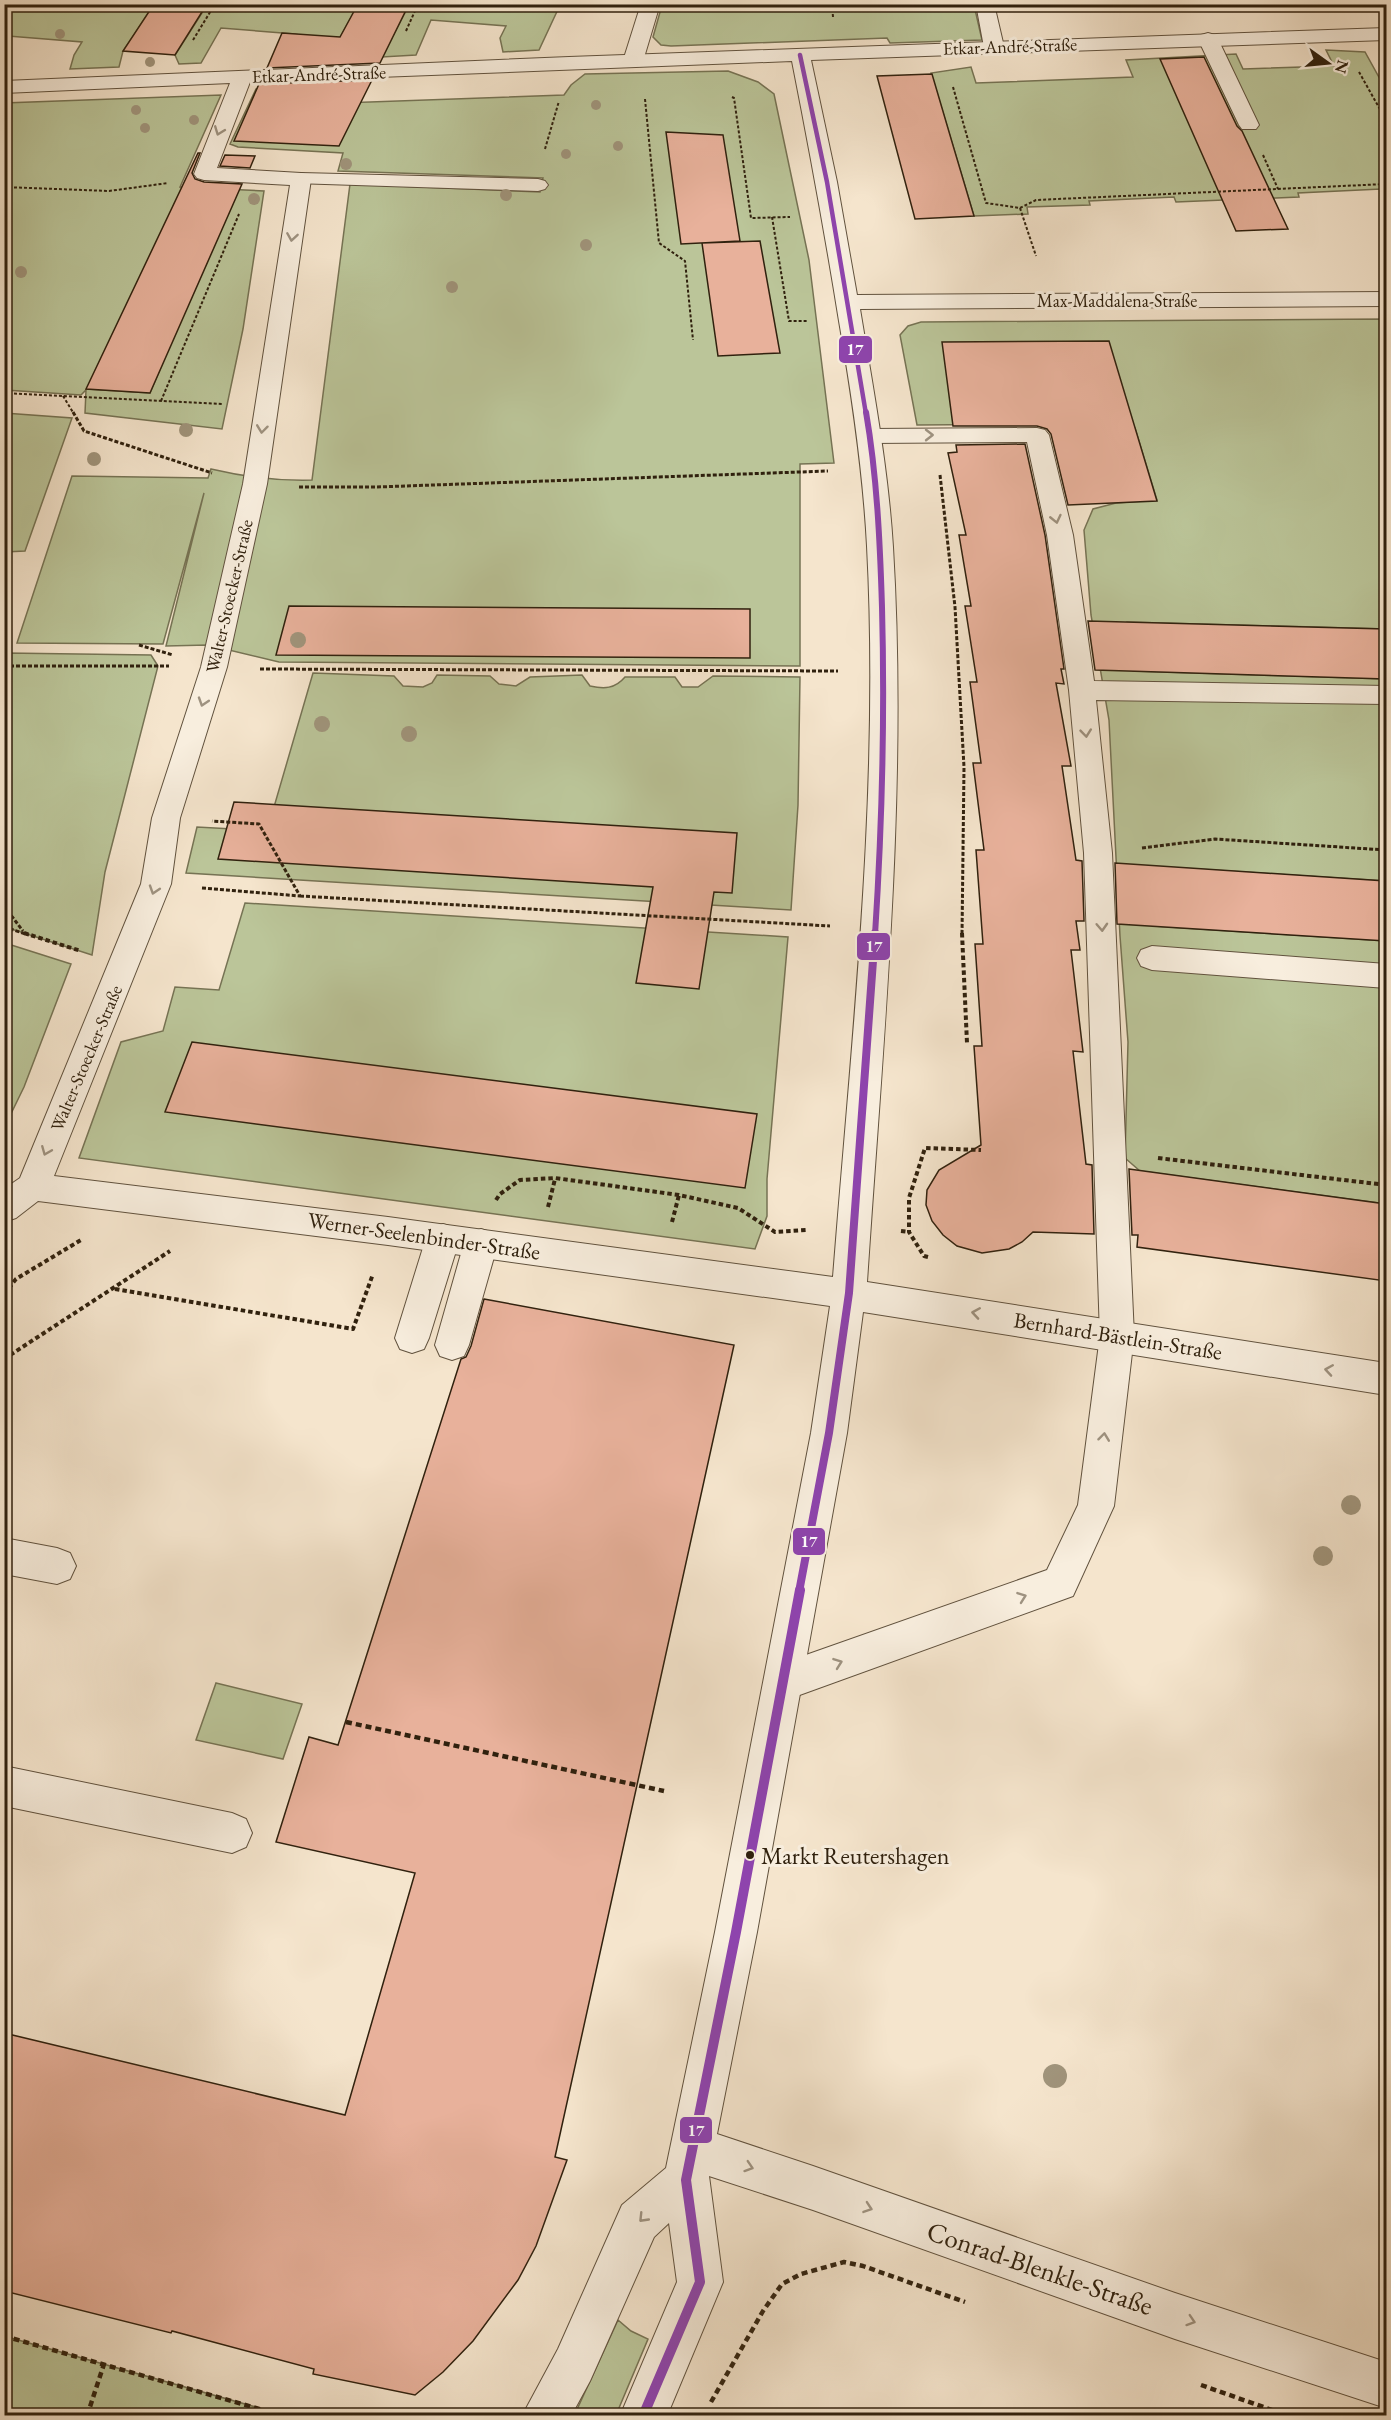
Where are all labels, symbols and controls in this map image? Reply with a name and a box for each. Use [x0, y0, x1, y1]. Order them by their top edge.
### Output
street label: Etkar-André-Straße [942, 32, 1078, 60]
north arrow [1298, 33, 1358, 93]
text: N [1330, 58, 1354, 76]
street label: Etkar-André-Straße [251, 60, 387, 88]
one-way arrow [214, 125, 226, 136]
one-way arrow [286, 231, 299, 241]
street label: Max-Maddalena-Straße [1037, 289, 1197, 312]
line badge: 17 [838, 335, 873, 364]
text: 17 [847, 339, 864, 360]
one-way arrow [256, 425, 269, 434]
one-way arrow [924, 429, 933, 441]
one-way arrow [1049, 514, 1062, 524]
street label: Walter-Stoecker-Straße [200, 517, 258, 675]
one-way arrow [198, 696, 210, 707]
one-way arrow [1079, 728, 1092, 738]
one-way arrow [148, 884, 161, 895]
one-way arrow [1095, 923, 1108, 932]
line badge: 17 [856, 932, 891, 961]
text: 17 [866, 936, 883, 957]
street label: Walter-Stoecker-Straße [45, 981, 127, 1135]
one-way arrow [41, 1145, 53, 1156]
street label: Werner-Seelenbinder-Straße [306, 1205, 543, 1267]
street label: Bernhard-Bästlein-Straße [1012, 1305, 1225, 1367]
one-way arrow [972, 1308, 981, 1320]
one-way arrow [1324, 1364, 1334, 1377]
one-way arrow [1098, 1433, 1110, 1442]
line badge: 17 [792, 1527, 826, 1556]
text: 17 [801, 1531, 818, 1552]
one-way arrow [1016, 1591, 1026, 1604]
one-way arrow [832, 1657, 843, 1670]
place label: Markt Reutershagen [761, 1840, 950, 1871]
marker: Markt Reutershagen [744, 1849, 756, 1861]
line badge: 17 [679, 2116, 713, 2144]
text: 17 [688, 2120, 705, 2141]
one-way arrow [743, 2160, 754, 2173]
one-way arrow [862, 2200, 873, 2213]
one-way arrow [639, 2212, 650, 2222]
street label: Conrad-Blenkle-Straße [922, 2213, 1158, 2323]
one-way arrow [1185, 2314, 1196, 2327]

